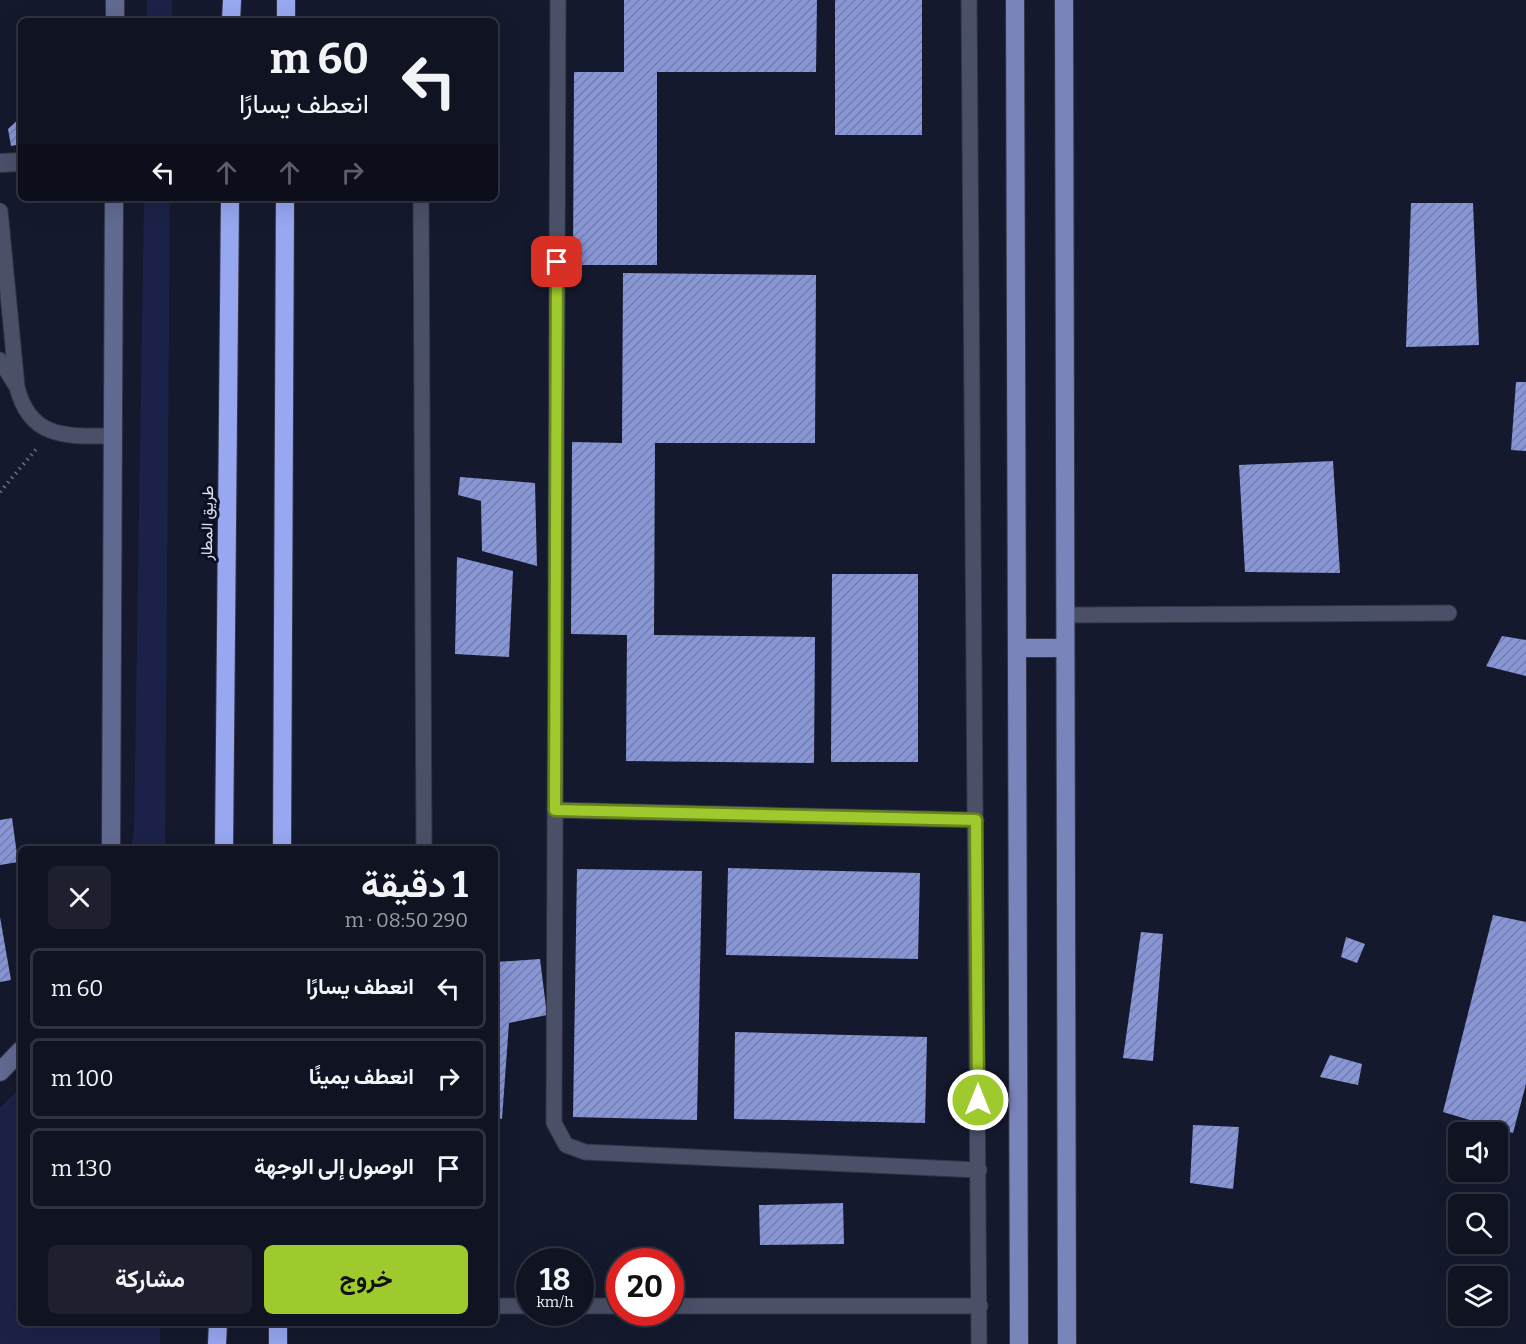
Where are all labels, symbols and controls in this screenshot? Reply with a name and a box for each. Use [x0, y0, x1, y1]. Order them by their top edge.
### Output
text: 60 m [270, 34, 369, 84]
icon: left [390, 42, 468, 120]
text: انعطف يسارًا [239, 88, 369, 120]
icon: left [147, 156, 180, 189]
icon: ahead [210, 156, 243, 189]
icon: ahead [273, 156, 306, 189]
icon: right [336, 156, 369, 189]
pin [531, 236, 582, 287]
icon: arrive [540, 245, 573, 278]
street label: طريق المطار [197, 485, 218, 562]
text: 1 دقيقة [361, 863, 468, 907]
button: close [48, 866, 111, 929]
text: 290 m · 08:50 [345, 908, 468, 932]
icon: left [432, 972, 465, 1005]
text: انعطف يسارًا [306, 973, 414, 1000]
text: 60 m [51, 975, 103, 1002]
icon: right [432, 1062, 465, 1095]
text: انعطف يمينًا [309, 1063, 414, 1090]
text: 100 m [51, 1065, 114, 1092]
position arrow [946, 1068, 1010, 1132]
map controls [1448, 1122, 1508, 1326]
button: sound [1448, 1122, 1508, 1182]
icon: arrive [432, 1152, 465, 1185]
text: الوصول إلى الوجهة [254, 1153, 414, 1180]
text: 130 m [51, 1155, 112, 1182]
button: search [1448, 1194, 1508, 1254]
button: مشاركة [48, 1245, 252, 1314]
button: خروج [264, 1245, 468, 1314]
speed limit sign: 20 [606, 1248, 684, 1326]
text: 18 [539, 1262, 571, 1298]
button: layers [1448, 1266, 1508, 1326]
text: km/h [536, 1293, 574, 1311]

